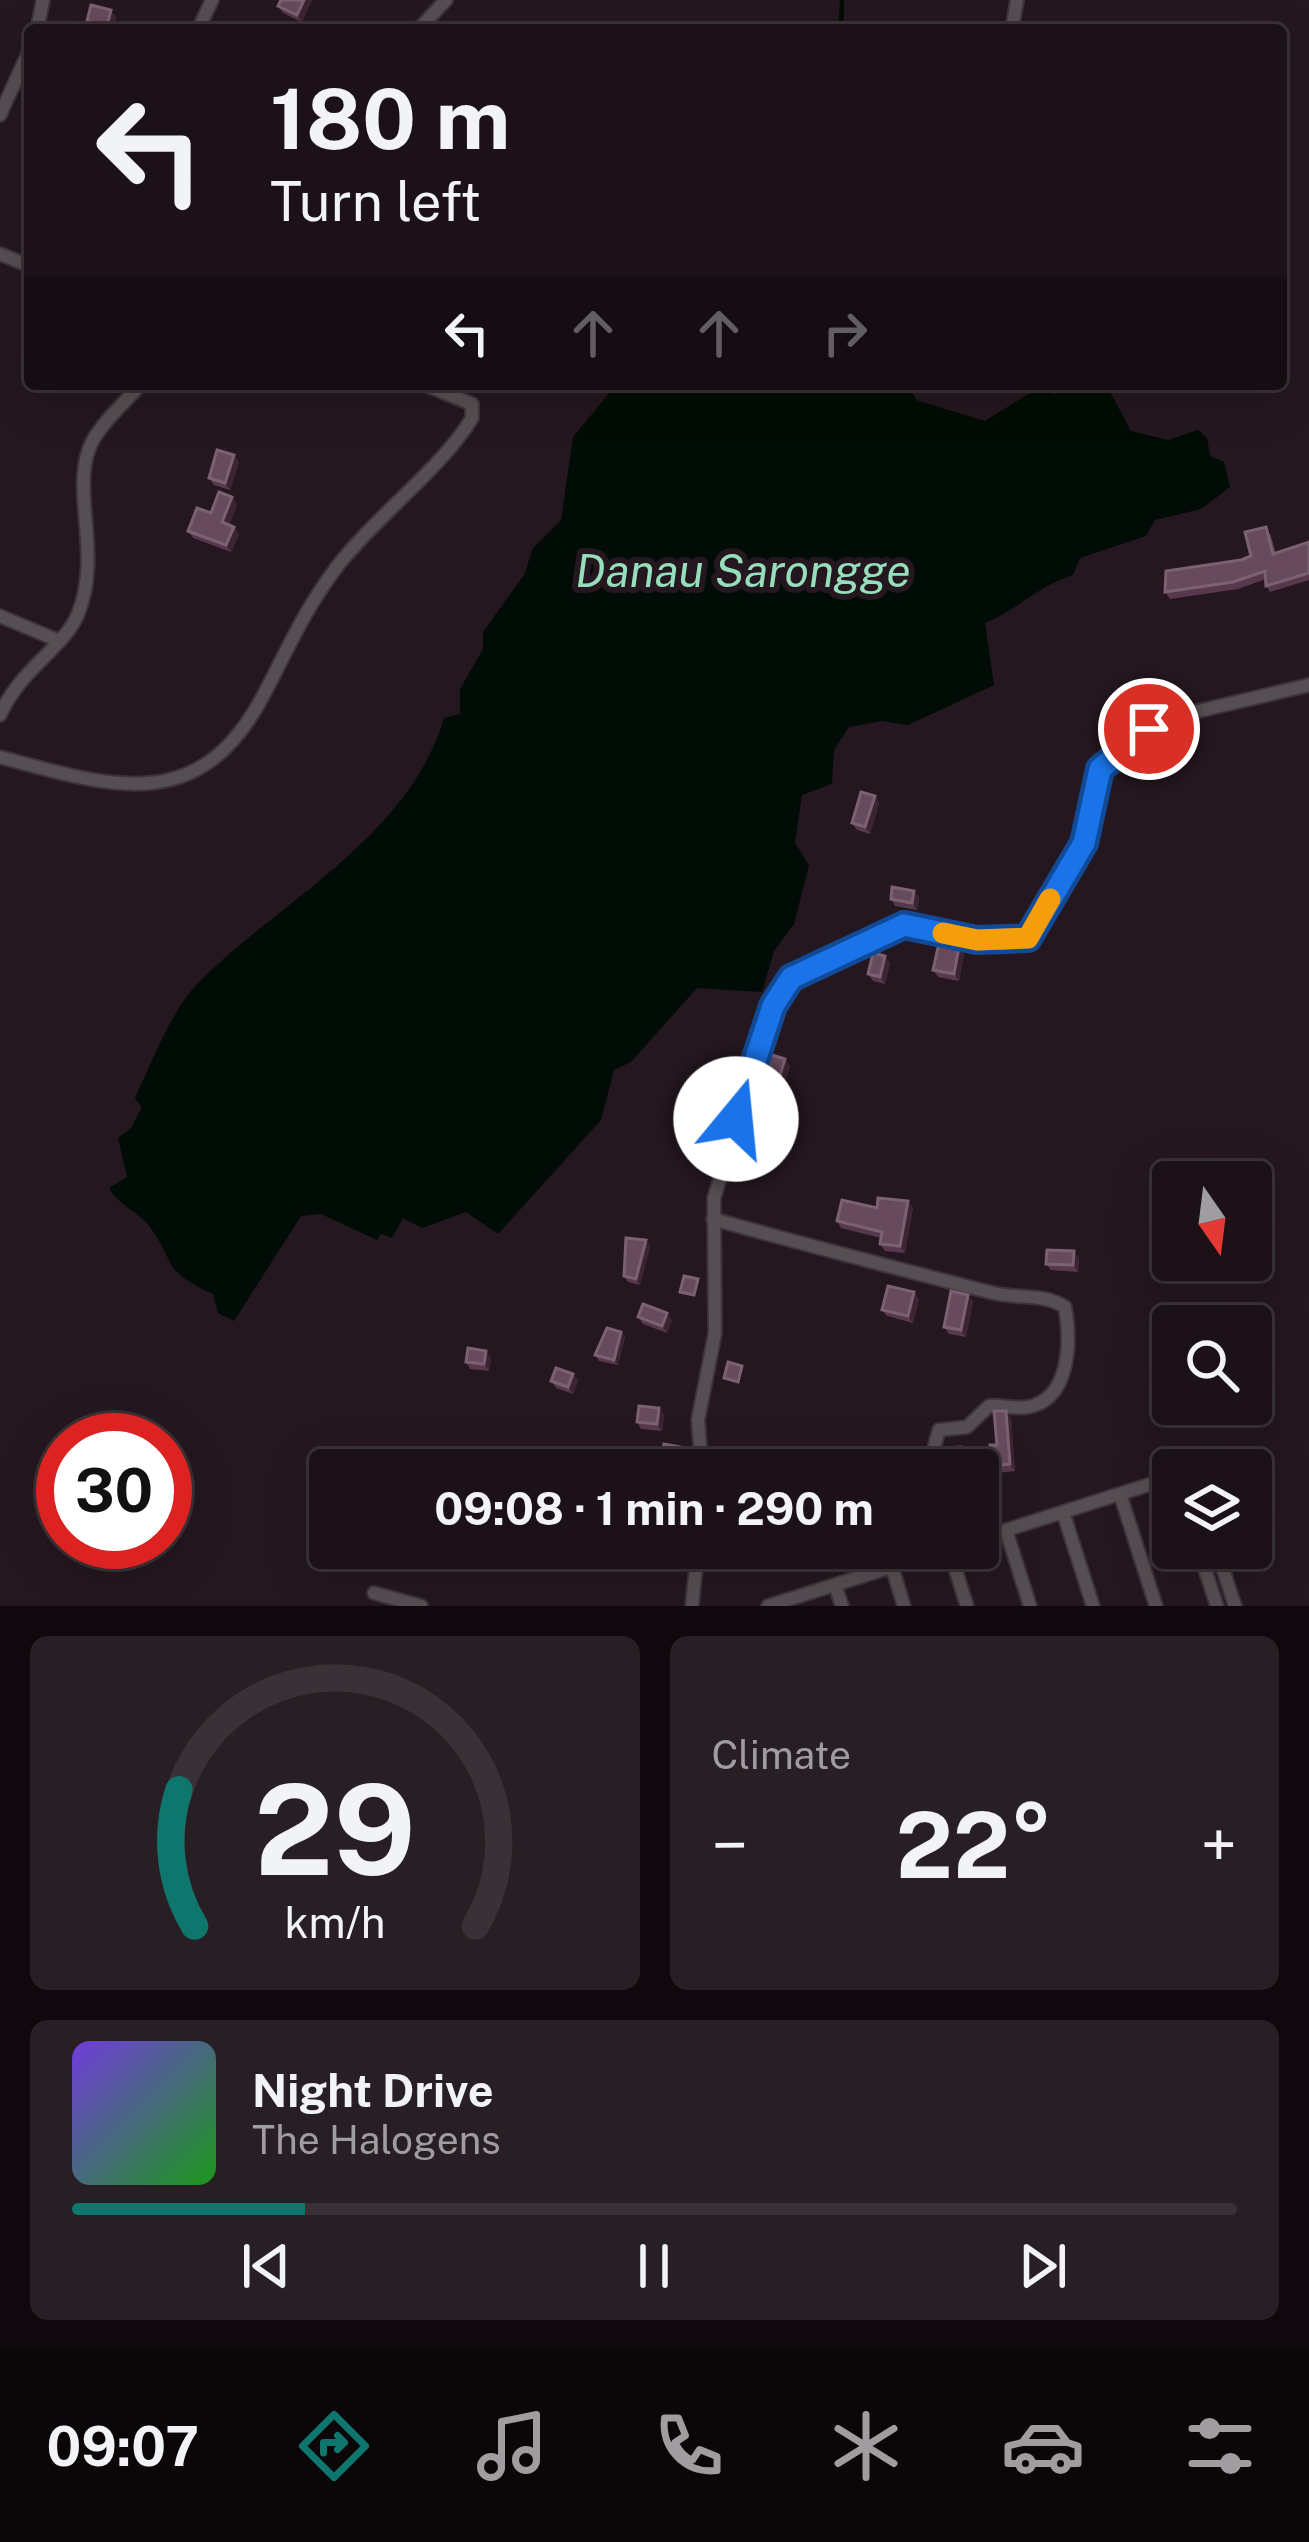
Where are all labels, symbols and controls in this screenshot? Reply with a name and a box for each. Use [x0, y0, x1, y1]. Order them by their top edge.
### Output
text: 180 m [270, 69, 510, 168]
icon: left [72, 72, 228, 228]
text: Turn left [270, 170, 481, 233]
icon: left [434, 300, 500, 366]
icon: ahead [560, 300, 626, 366]
icon: ahead [686, 300, 752, 366]
icon: right [812, 300, 878, 366]
water label: Danau Sarongge [575, 544, 911, 597]
pin [1098, 678, 1200, 780]
icon: arrive [1116, 696, 1182, 762]
position arrow [673, 1056, 799, 1182]
north arrow [1152, 1161, 1272, 1281]
map controls [1152, 1161, 1272, 1569]
button: search [1152, 1305, 1272, 1425]
speed limit sign: 30 [36, 1413, 192, 1569]
button: layers [1152, 1449, 1272, 1569]
text: 09:08 · 1 min · 290 m [434, 1482, 874, 1535]
text: Climate [712, 1732, 851, 1778]
text: 29 [254, 1756, 415, 1903]
text: 22° [896, 1792, 1053, 1898]
text: − [712, 1806, 748, 1884]
text: + [1200, 1806, 1237, 1884]
text: km/h [284, 1897, 385, 1948]
text: Night Drive [252, 2064, 494, 2117]
text: The Halogens [252, 2117, 501, 2163]
icon: previous [233, 2233, 299, 2299]
icon: pause [621, 2233, 687, 2299]
icon: next [1010, 2233, 1076, 2299]
icon: directions [292, 2404, 376, 2488]
icon: music [470, 2404, 554, 2488]
icon: phone [647, 2404, 731, 2488]
icon: climate [824, 2404, 908, 2488]
icon: car [1001, 2404, 1085, 2488]
icon: filters [1178, 2404, 1262, 2488]
text: 09:07 [47, 2415, 199, 2478]

